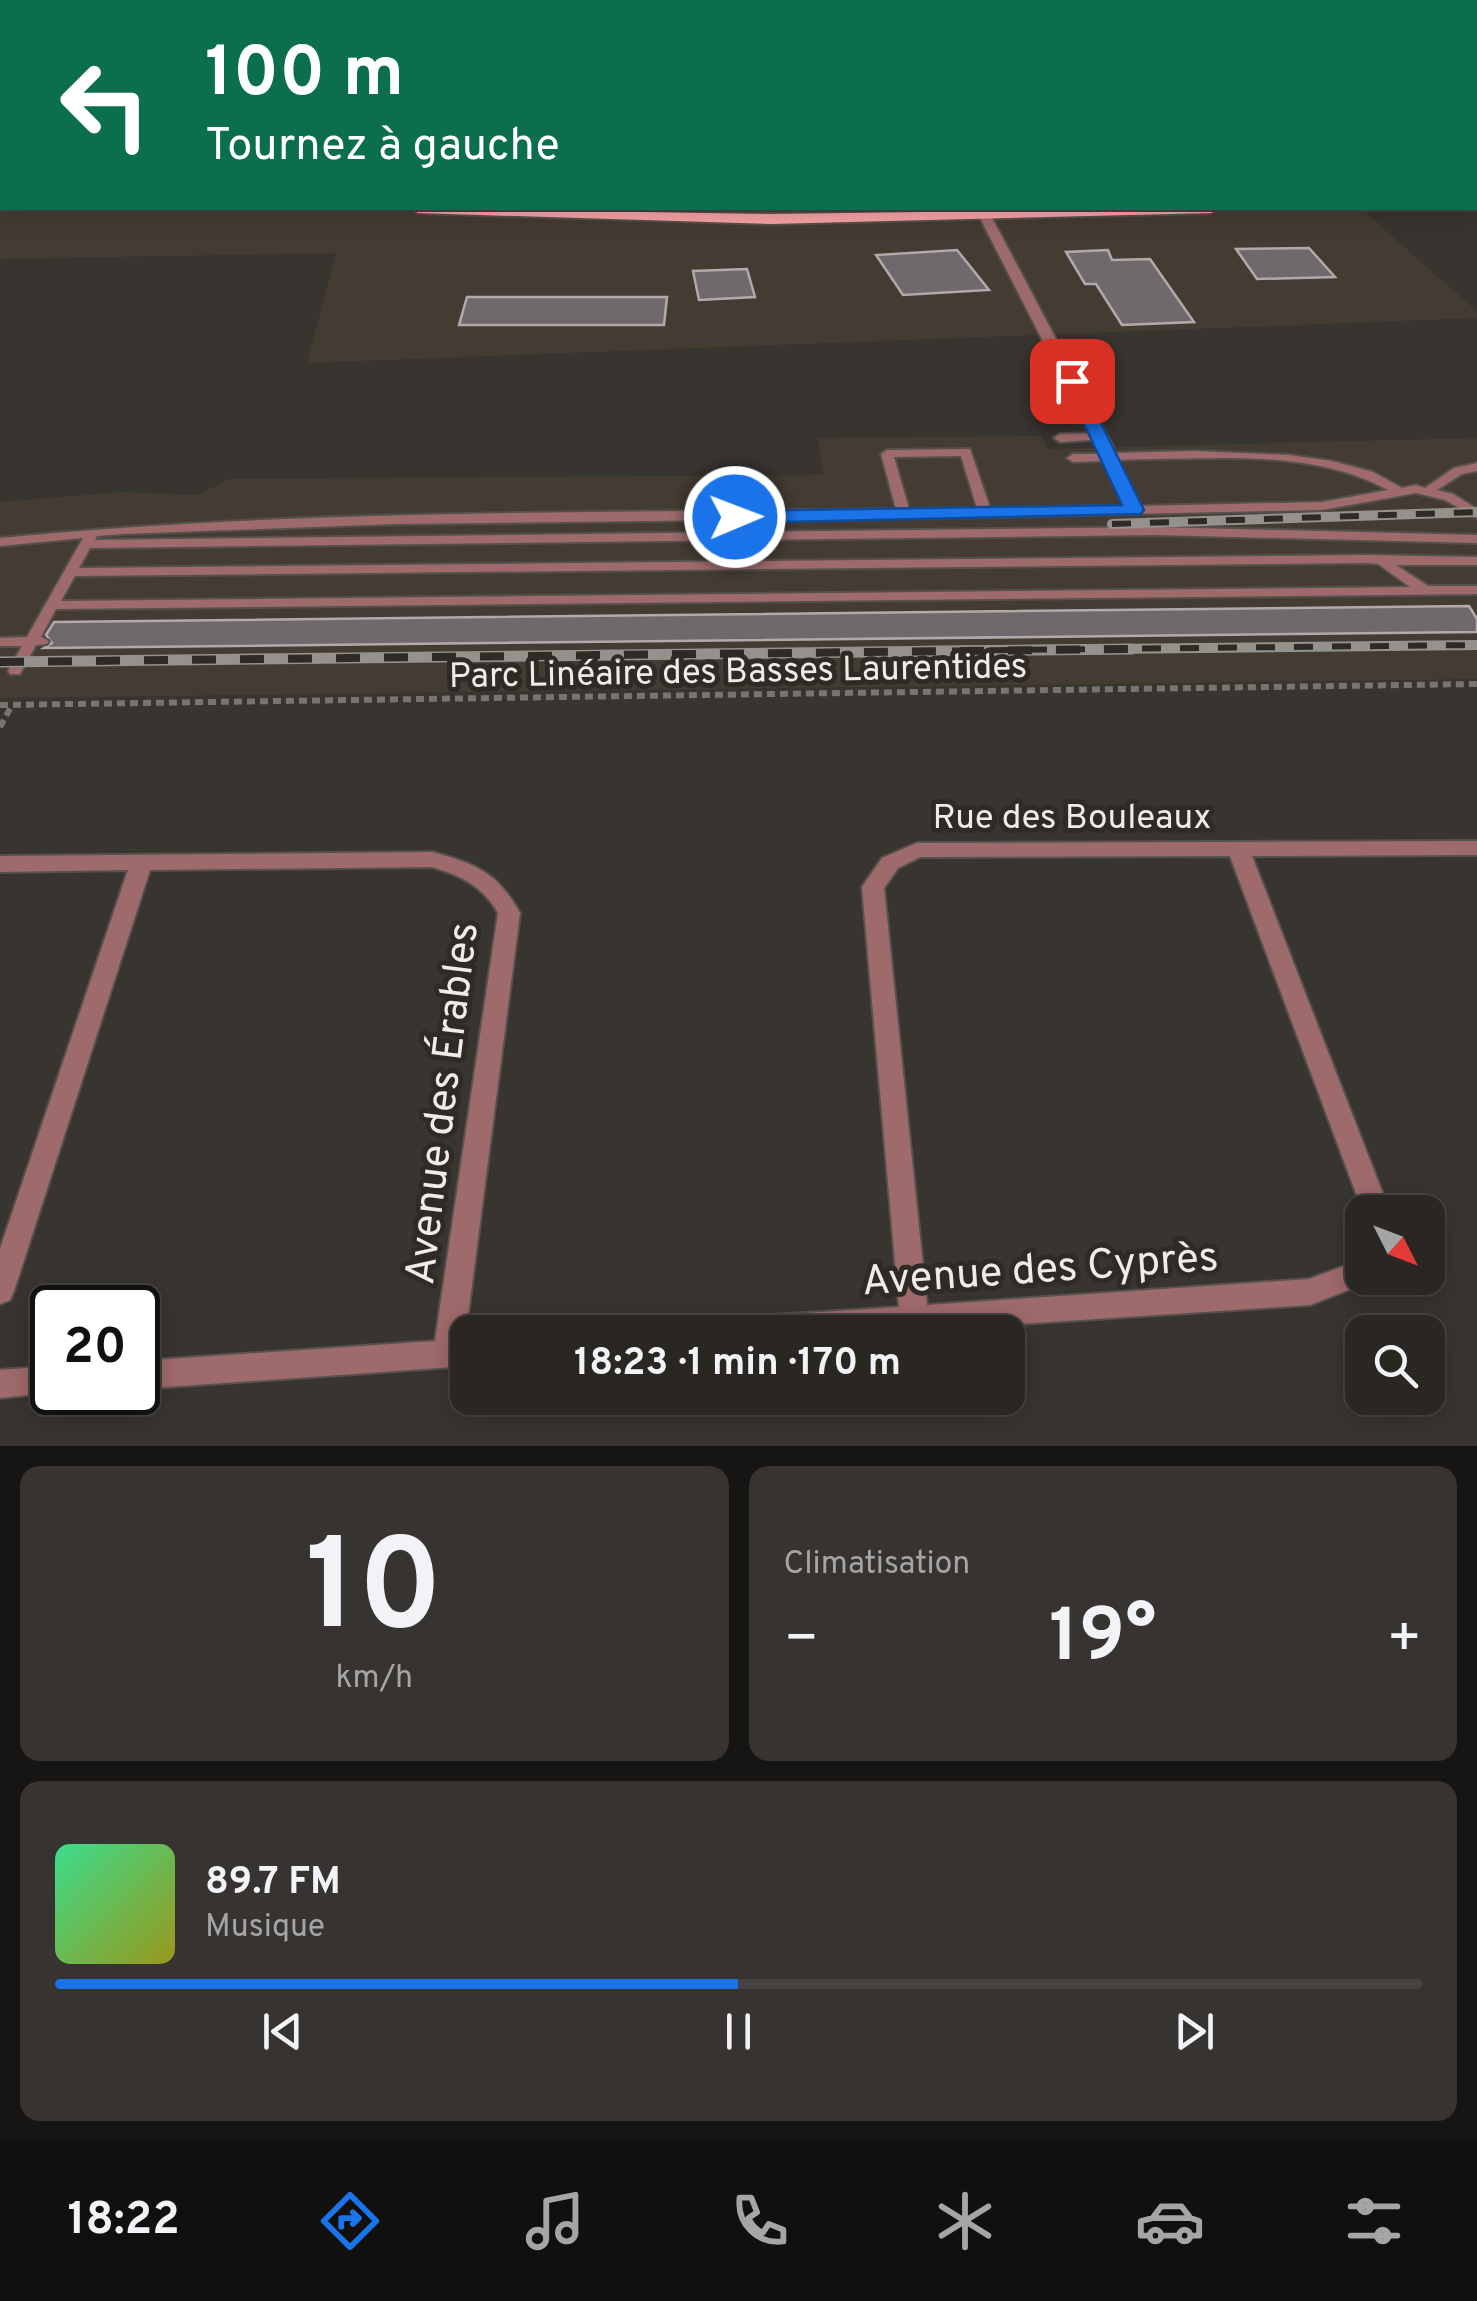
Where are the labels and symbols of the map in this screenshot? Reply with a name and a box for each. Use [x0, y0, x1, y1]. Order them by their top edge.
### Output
pin [1030, 339, 1115, 424]
position arrow [683, 465, 787, 569]
street label: Parc Linéaire des Basses Laurentides [449, 646, 1028, 700]
street label: Rue des Bouleaux [933, 797, 1211, 841]
street label: Avenue des Érables [394, 919, 493, 1288]
north arrow [1345, 1195, 1445, 1295]
street label: Avenue des Cyprès [860, 1233, 1220, 1310]
speed limit sign: 20 [30, 1285, 160, 1415]

